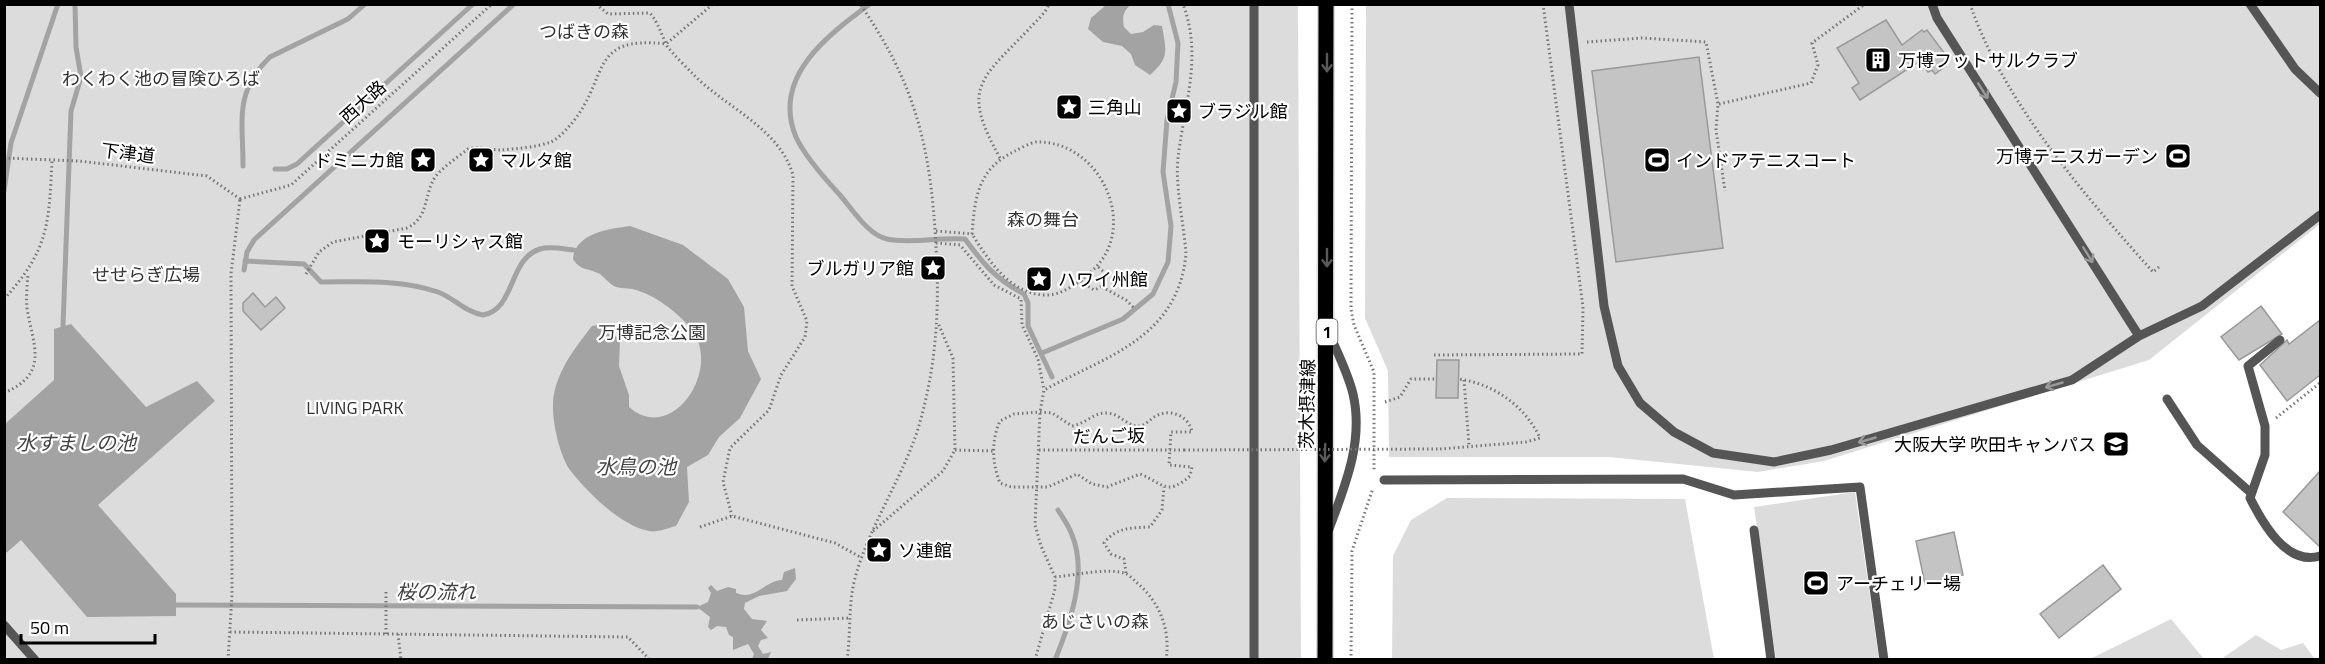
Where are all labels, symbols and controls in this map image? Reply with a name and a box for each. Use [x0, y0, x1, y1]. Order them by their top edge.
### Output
park label: つばきの森 [539, 18, 629, 45]
building icon: 万博フットサルクラブ [1863, 45, 1893, 75]
place label: 万博フットサルクラブ [1898, 47, 2078, 74]
one-way arrow [1321, 52, 1332, 72]
park label: わくわく池の冒険ひろば [62, 65, 260, 92]
street label: 西大路 [334, 74, 392, 130]
one-way arrow [1977, 82, 1990, 99]
place icon: 三角山 [1054, 92, 1084, 122]
place label: 三角山 [1088, 94, 1142, 121]
place icon: ブラジル館 [1164, 96, 1194, 126]
place label: ブラジル館 [1198, 98, 1288, 125]
street label: 下津道 [100, 136, 156, 170]
sports icon: 万博テニスガーデン [2163, 141, 2193, 171]
place label: 万博テニスガーデン [1996, 143, 2158, 170]
place icon: ドミニカ館 [408, 145, 438, 175]
place icon: マルタ館 [466, 145, 496, 175]
sports icon: インドアテニスコート [1642, 145, 1672, 175]
place label: ドミニカ館 [314, 147, 404, 174]
place label: マルタ館 [500, 147, 572, 174]
place label: インドアテニスコート [1676, 147, 1856, 174]
park label: 森の舞台 [1007, 206, 1079, 233]
place icon: モーリシャス館 [362, 226, 392, 256]
place label: モーリシャス館 [397, 228, 523, 255]
one-way arrow [2082, 246, 2094, 263]
one-way arrow [1321, 247, 1333, 267]
place icon: ブルガリア館 [918, 253, 948, 283]
place label: ブルガリア館 [807, 255, 914, 282]
park label: せせらぎ広場 [92, 261, 200, 288]
place icon: ハワイ州館 [1024, 264, 1054, 294]
place label: ハワイ州館 [1058, 266, 1148, 293]
park label: 万博記念公園 [598, 319, 706, 346]
road number: 1 [1316, 319, 1338, 345]
street label: 茨木摂津線 [1293, 359, 1321, 449]
one-way arrow [2045, 380, 2064, 392]
park label: LIVING PARK [306, 394, 404, 421]
street label: だんご坂 [1073, 422, 1145, 450]
water label: 水すましの池 [16, 427, 138, 458]
school or university icon: 大阪大学 吹田キャンパス [2101, 429, 2131, 459]
place label: 大阪大学 吹田キャンパス [1894, 431, 2096, 458]
one-way arrow [1858, 435, 1877, 446]
one-way arrow [1320, 442, 1331, 462]
water label: 水鳥の池 [596, 451, 678, 482]
place icon: ソ連館 [864, 535, 894, 565]
place label: ソ連館 [898, 537, 952, 564]
sports icon: アーチェリー場 [1801, 568, 1831, 598]
place label: アーチェリー場 [1836, 570, 1961, 597]
water label: 桜の流れ [396, 576, 477, 607]
scale bar [21, 607, 154, 645]
park label: あじさいの森 [1041, 608, 1149, 635]
text: 50 m [30, 614, 69, 641]

